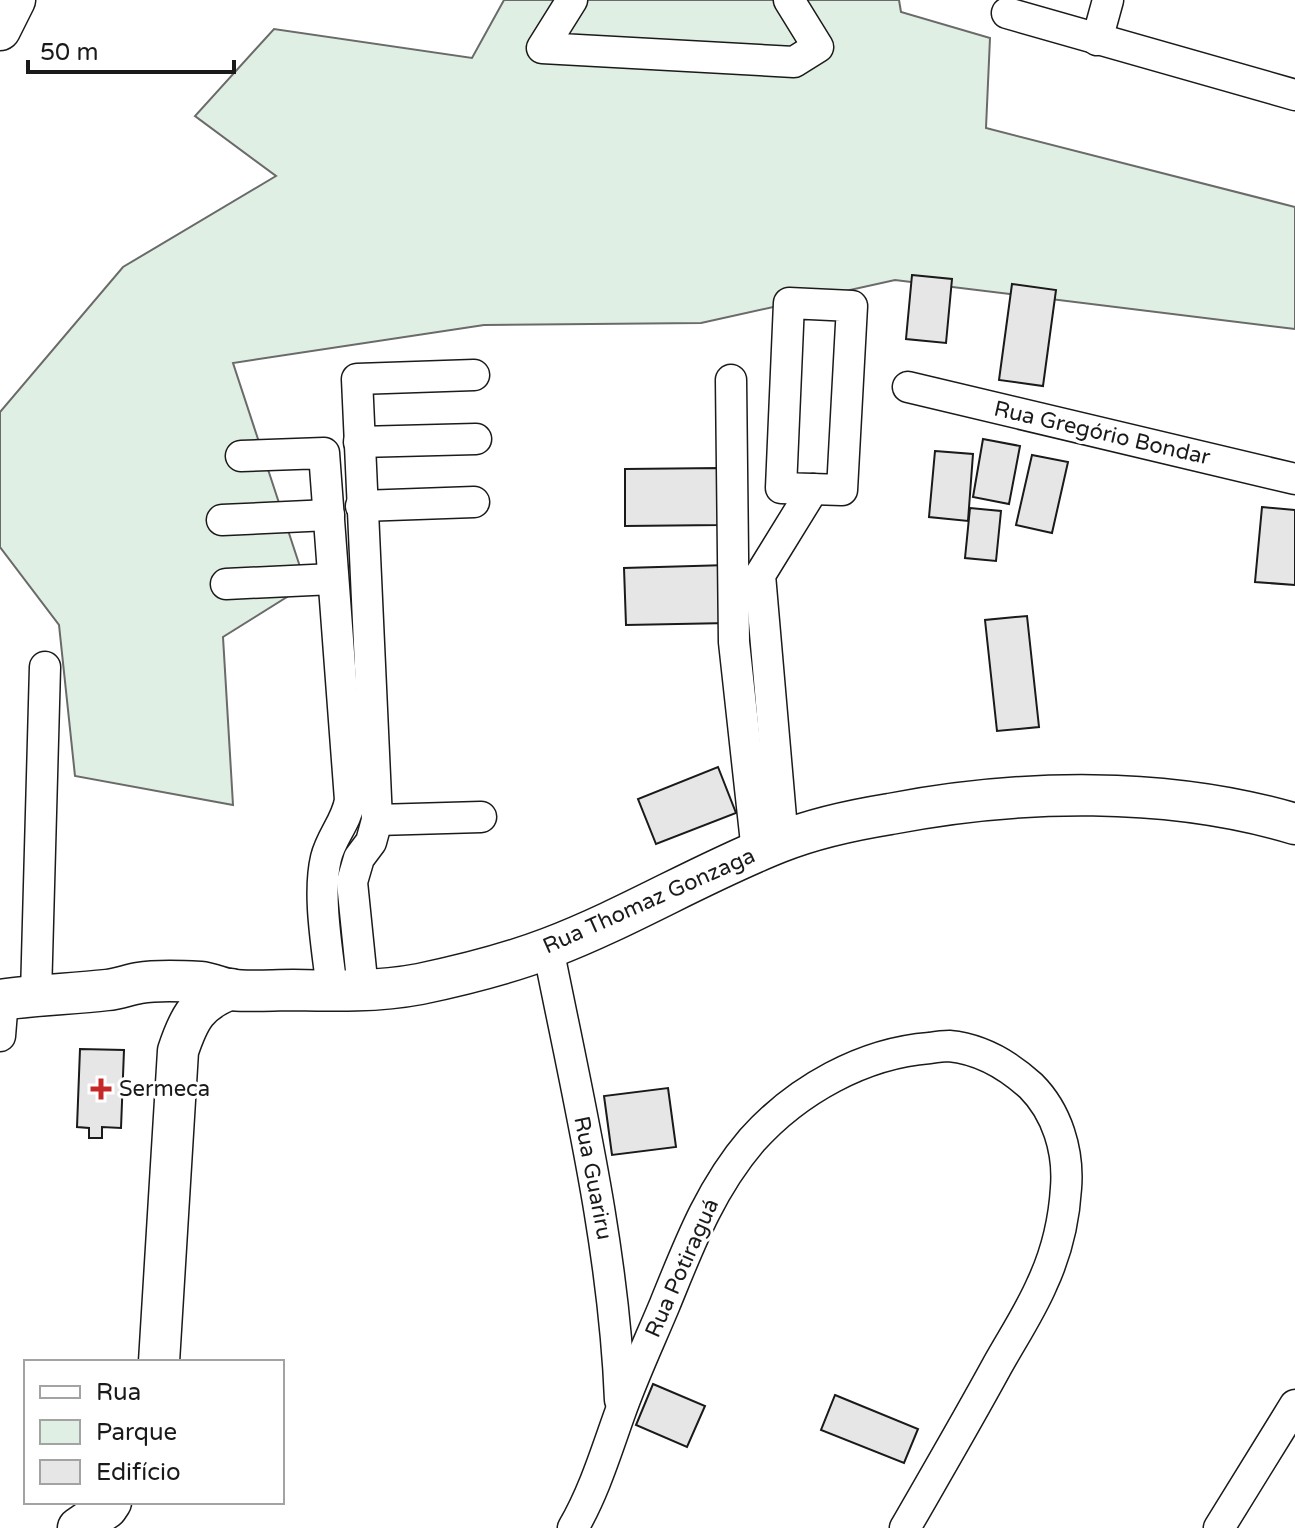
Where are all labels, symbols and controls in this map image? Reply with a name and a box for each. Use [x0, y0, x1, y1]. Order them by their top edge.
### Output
scale bar [28, 24, 234, 74]
text: 50 m [40, 38, 98, 67]
street label: Rua Gregório Bondar [991, 395, 1213, 471]
street label: Rua Thomaz Gonzaga [539, 842, 759, 960]
place label: Sermeca [119, 1076, 210, 1102]
marker: Sermeca [90, 1078, 112, 1100]
street label: Rua Guariru [568, 1114, 618, 1242]
street label: Rua Potiraguá [640, 1195, 724, 1341]
legend [24, 1360, 284, 1504]
text: Rua [96, 1378, 141, 1407]
text: Parque [96, 1418, 177, 1447]
text: Edifício [96, 1458, 181, 1487]

